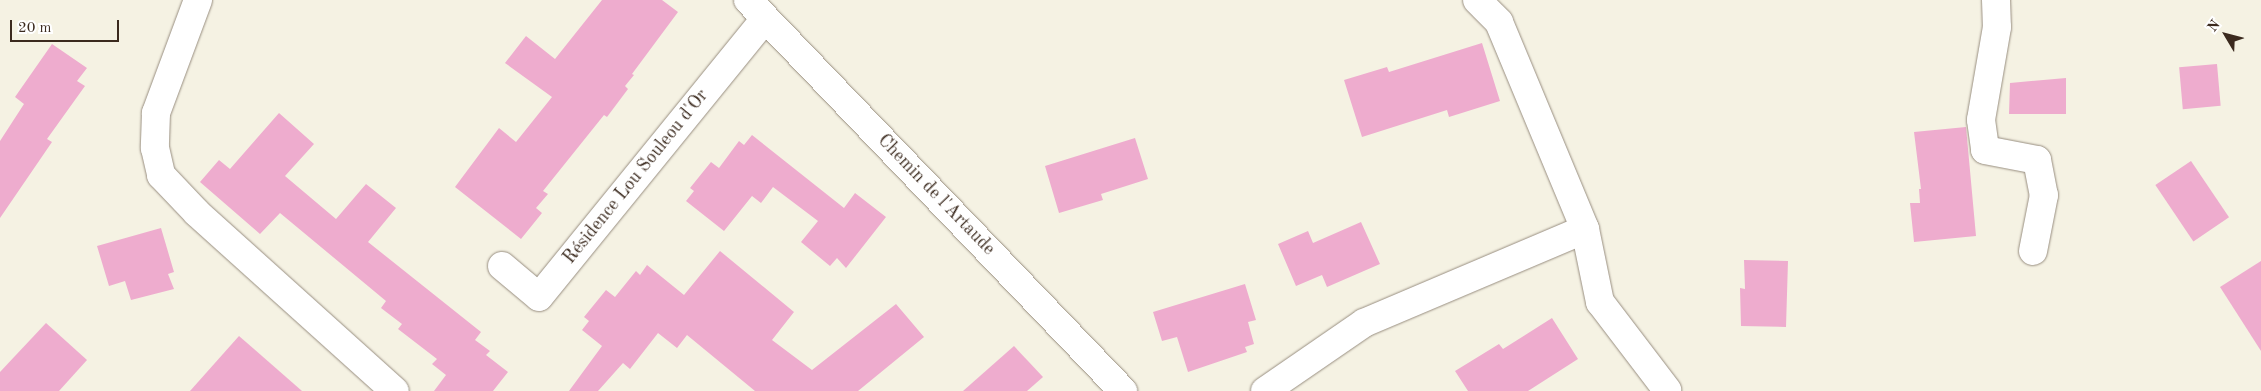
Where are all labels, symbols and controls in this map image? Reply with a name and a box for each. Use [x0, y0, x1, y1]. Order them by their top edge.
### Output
scale bar [12, 10, 121, 42]
north arrow [2201, 10, 2251, 60]
text: N [2205, 17, 2223, 34]
text: 20 m [18, 21, 52, 36]
street label: Résidence Lou Souleou d'Or [559, 85, 713, 269]
street label: Chemin de l'Artaude [873, 130, 999, 260]

